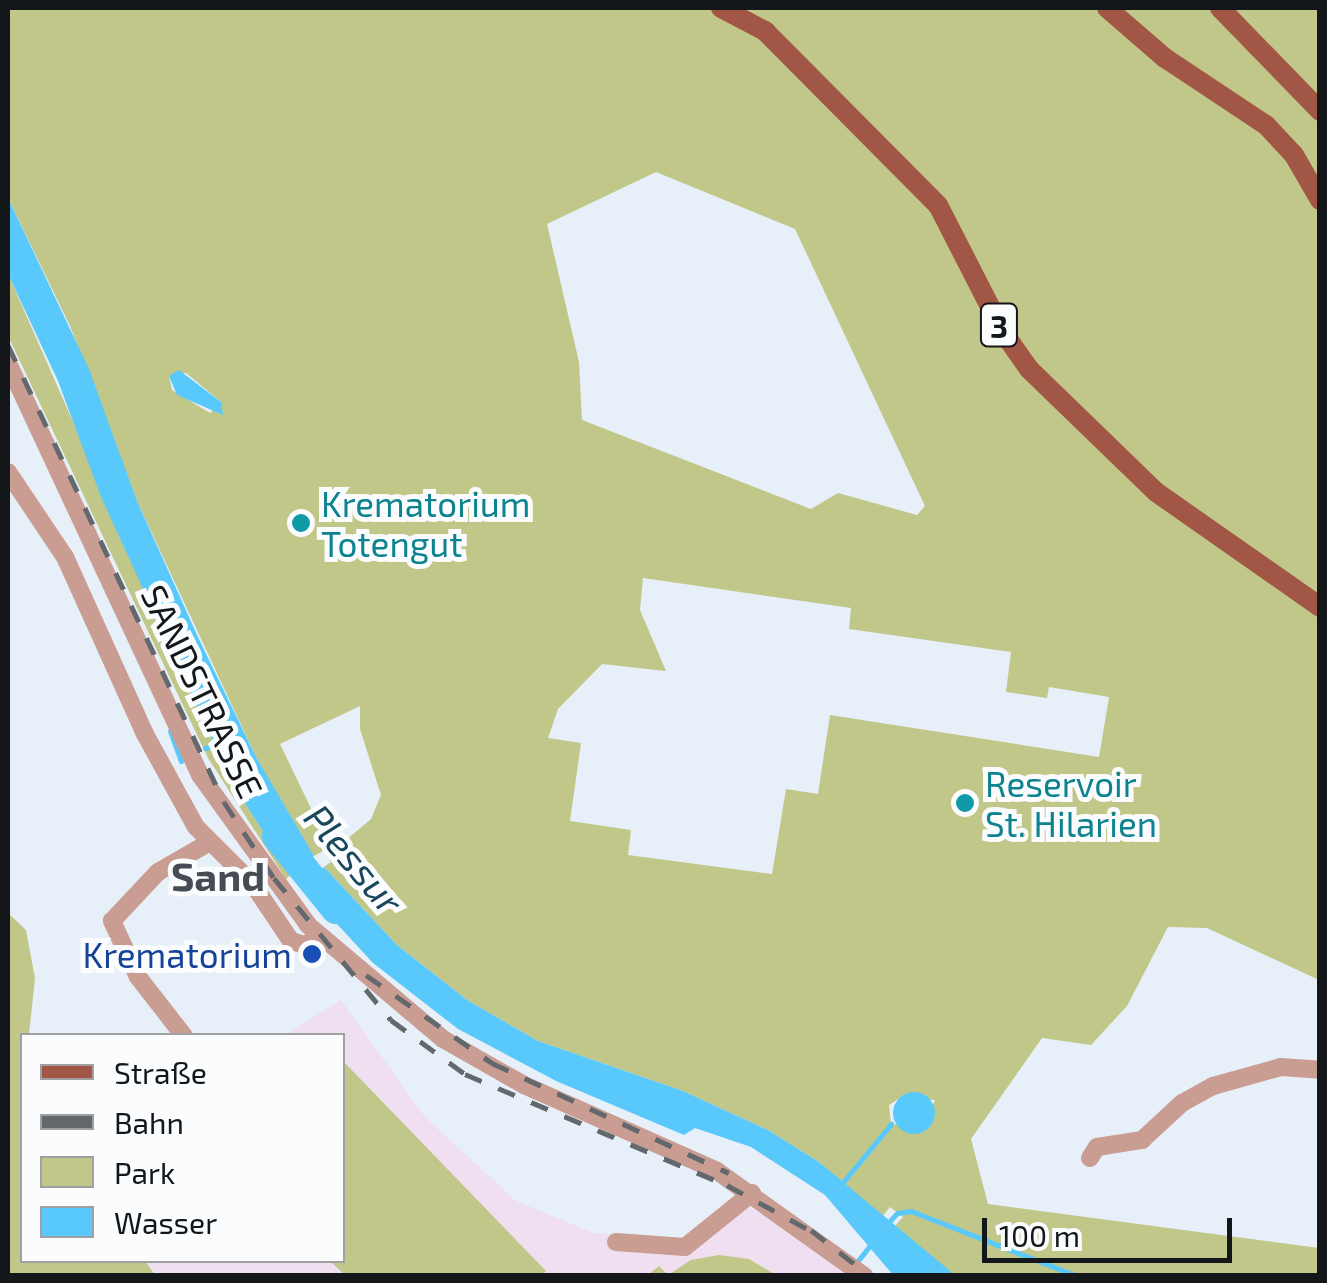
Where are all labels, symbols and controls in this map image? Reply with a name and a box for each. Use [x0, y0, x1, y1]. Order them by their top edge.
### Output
road number: 3 [979, 298, 1019, 352]
place label: Krematorium Totengut [321, 482, 530, 564]
marker: Krematorium Totengut [290, 512, 312, 534]
street label: SANDSTRASSE [133, 578, 273, 804]
place label: Reservoir St. Hilarien [985, 762, 1157, 844]
marker: Reservoir St. Hilarien [954, 792, 976, 814]
water label: Plessur [295, 795, 413, 923]
district label: Sand [171, 851, 265, 899]
place label: Krematorium [83, 933, 292, 975]
marker: Krematorium [301, 943, 323, 965]
legend [20, 1033, 345, 1263]
text: Straße [114, 1054, 207, 1090]
text: Bahn [114, 1104, 184, 1140]
text: Park [114, 1154, 175, 1190]
scale bar [987, 1198, 1237, 1260]
text: Wasser [114, 1204, 217, 1240]
text: 100 m [999, 1217, 1080, 1253]

